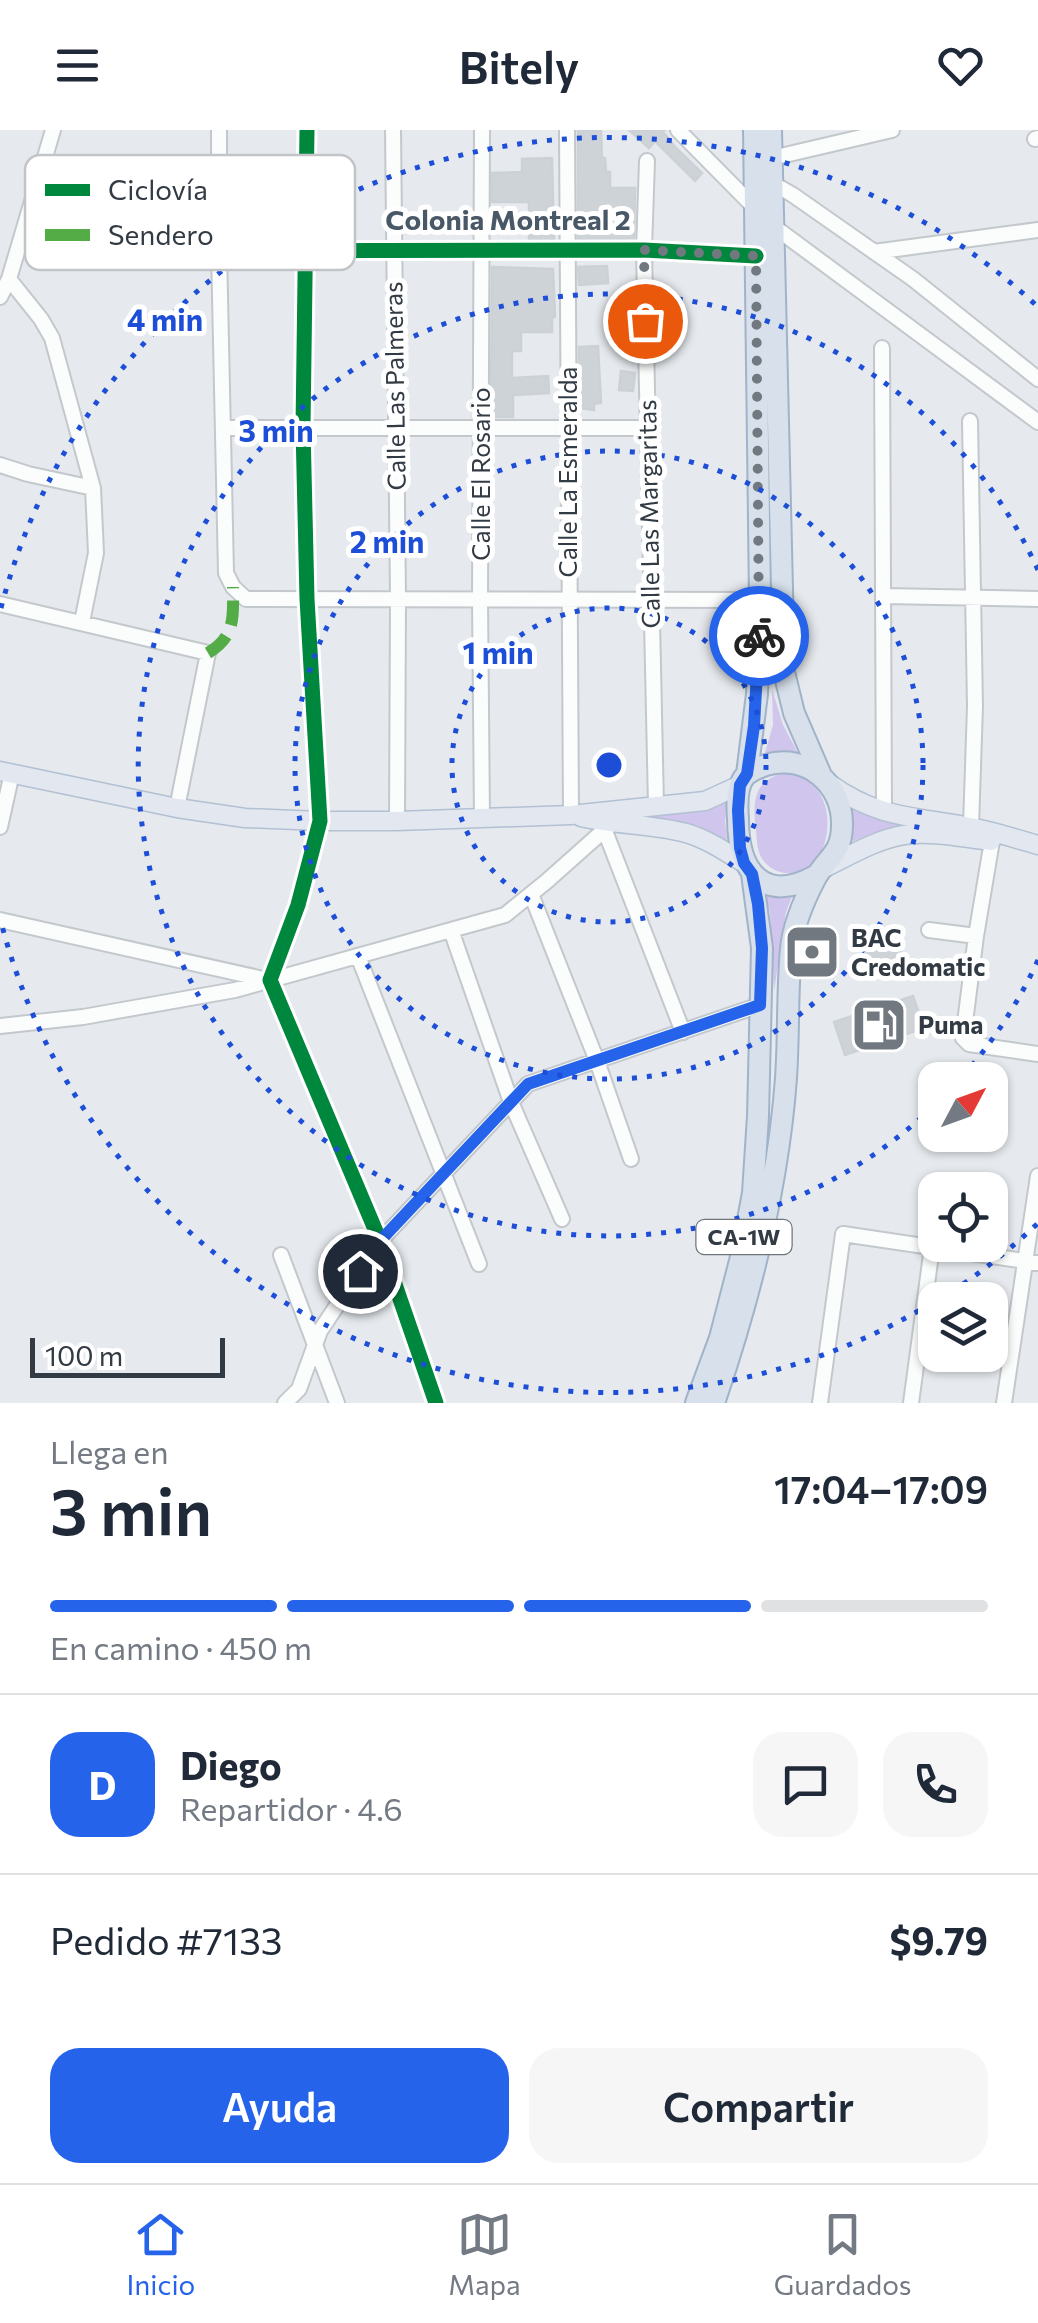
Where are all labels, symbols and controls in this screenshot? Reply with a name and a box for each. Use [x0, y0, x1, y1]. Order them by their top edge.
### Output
icon: menu [50, 38, 105, 93]
text: Bitely [459, 38, 579, 93]
icon: heart [933, 38, 988, 93]
legend [25, 155, 355, 270]
text: Ciclovía [108, 172, 208, 206]
district label: Colonia Montreal 2 [385, 202, 631, 236]
text: Sendero [108, 217, 214, 251]
pin [603, 279, 688, 364]
street label: Calle Las Palmeras [377, 281, 411, 491]
icon: bag [618, 294, 673, 349]
text: 4 min [127, 300, 203, 337]
street label: Calle La Esmeralda [552, 367, 582, 577]
street label: Calle El Rosario [465, 387, 495, 561]
street label: Calle Las Margaritas [631, 399, 665, 629]
text: 3 min [238, 411, 314, 448]
text: 2 min [350, 522, 424, 559]
courier [709, 586, 809, 686]
icon: bike [732, 609, 787, 664]
text: 1 min [462, 633, 534, 670]
centre of rings [591, 747, 627, 783]
bank icon: BAC Credomatic [782, 922, 842, 982]
place label: BAC Credomatic [851, 922, 985, 981]
fuel station icon: Puma [849, 995, 909, 1055]
place label: Puma [918, 1009, 983, 1039]
north arrow [918, 1062, 1008, 1152]
map controls [918, 1062, 1008, 1372]
button: locate [918, 1172, 1008, 1262]
road number: CA-1W [696, 1220, 792, 1254]
pin [318, 1229, 403, 1314]
icon: home [333, 1244, 388, 1299]
button: layers [918, 1282, 1008, 1372]
scale bar [30, 1333, 225, 1378]
text: 100 m [45, 1338, 123, 1372]
text: Llega en [50, 1431, 169, 1471]
text: 17:04–17:09 [774, 1465, 988, 1512]
text: 3 min [50, 1469, 212, 1548]
text: En camino · 450 m [50, 1627, 312, 1667]
button: chat [753, 1732, 858, 1837]
button: phone [883, 1732, 988, 1837]
text: Diego [180, 1741, 282, 1788]
text: D [89, 1761, 116, 1808]
text: Repartidor · 4.6 [180, 1788, 403, 1828]
text: Pedido #7133 [50, 1916, 282, 1963]
text: $9.79 [889, 1916, 988, 1963]
button: Ayuda [50, 2048, 509, 2163]
button: Compartir [529, 2048, 988, 2163]
tab: Inicio [127, 2207, 195, 2301]
tab: Mapa [448, 2207, 521, 2301]
tab: Guardados [774, 2207, 911, 2301]

